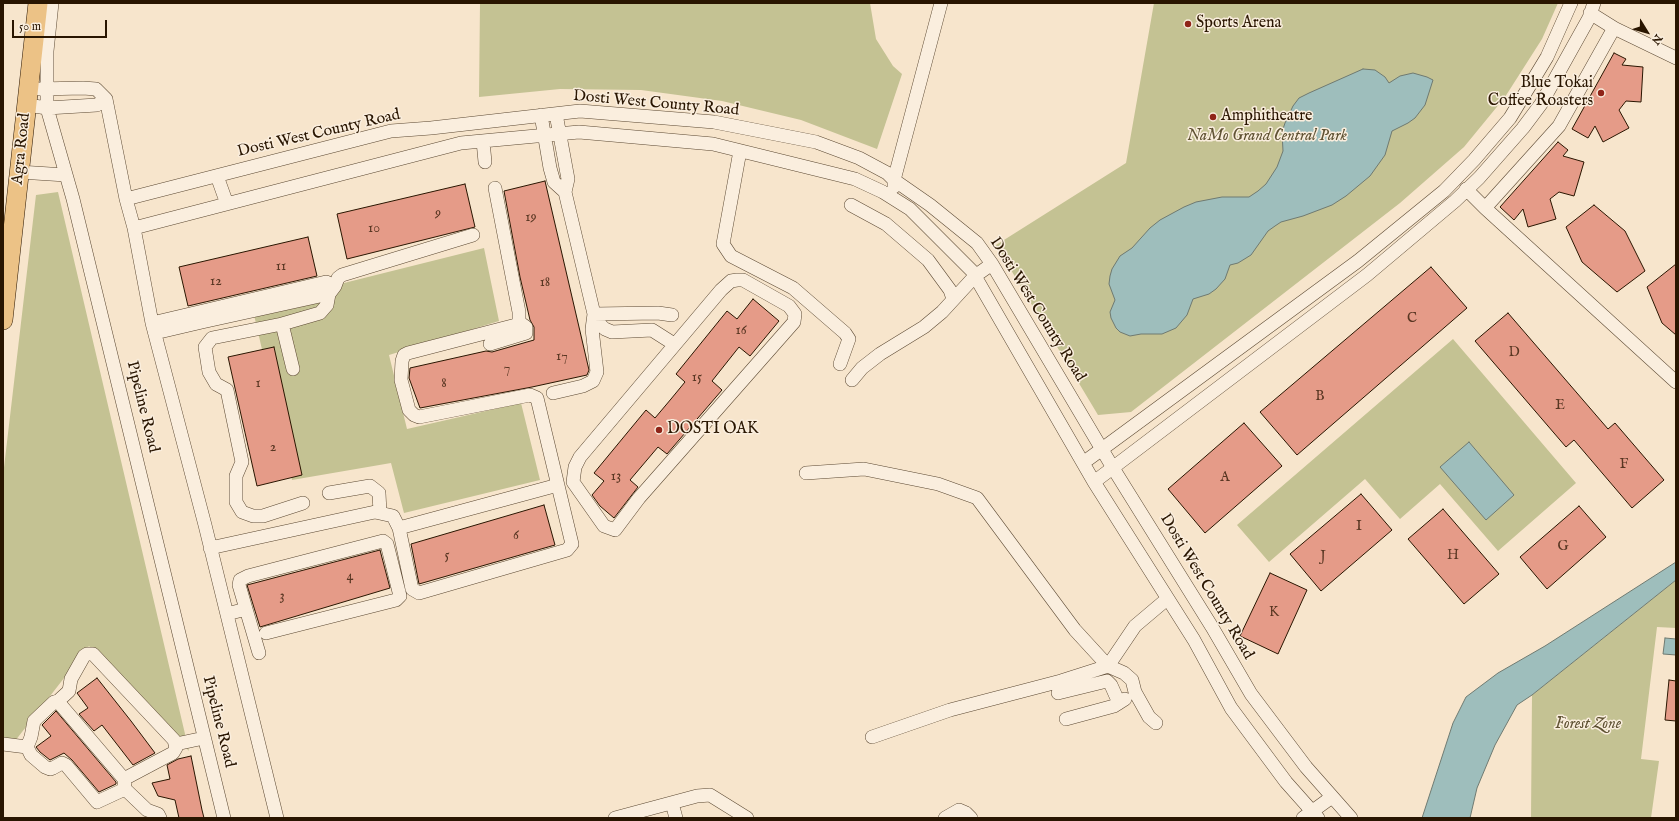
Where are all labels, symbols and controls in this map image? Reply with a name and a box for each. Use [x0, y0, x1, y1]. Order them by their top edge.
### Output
scale bar [14, 12, 109, 38]
north arrow [1627, 12, 1667, 52]
place label: Sports Arena [1196, 14, 1281, 34]
text: 50 m [19, 19, 41, 34]
marker: Sports Arena [1183, 19, 1193, 29]
text: N [1648, 31, 1665, 47]
place label: Blue Tokai Coffee Roasters [1488, 74, 1593, 112]
street label: Dosti West County Road [572, 87, 740, 121]
marker: Blue Tokai Coffee Roasters [1596, 88, 1606, 98]
street label: Dosti West County Road [236, 106, 402, 162]
place label: Amphitheatre [1221, 107, 1312, 127]
street label: Agra Road [9, 112, 35, 186]
marker: Amphitheatre [1208, 112, 1218, 122]
park label: NaMo Grand Central Park [1187, 127, 1347, 147]
house number: 9 [435, 206, 441, 222]
house number: 19 [525, 210, 537, 226]
house number: 10 [368, 221, 380, 237]
street label: Dosti West County Road [985, 234, 1089, 386]
house number: 11 [276, 259, 286, 275]
house number: 12 [210, 274, 222, 290]
house number: 18 [540, 275, 550, 291]
house number: C [1407, 311, 1417, 327]
house number: 16 [735, 323, 747, 339]
house number: D [1508, 345, 1520, 361]
house number: 17 [556, 349, 568, 365]
street label: Pipeline Road [121, 359, 163, 455]
house number: 7 [504, 361, 510, 377]
house number: 15 [692, 370, 702, 386]
house number: 1 [255, 376, 261, 392]
house number: 8 [441, 376, 447, 392]
house number: B [1315, 389, 1325, 405]
house number: E [1555, 398, 1565, 414]
place label: DOSTI OAK [667, 420, 759, 440]
marker: DOSTI OAK [654, 425, 664, 435]
house number: 2 [270, 440, 276, 456]
house number: F [1620, 457, 1628, 473]
house number: 13 [611, 469, 621, 485]
house number: A [1220, 470, 1230, 486]
street label: Dosti West County Road [1155, 511, 1257, 663]
house number: I [1356, 519, 1362, 535]
house number: 6 [513, 528, 519, 544]
house number: G [1557, 539, 1569, 555]
house number: 5 [444, 548, 450, 564]
house number: H [1447, 548, 1459, 564]
house number: J [1320, 549, 1326, 565]
house number: 4 [347, 569, 353, 585]
house number: 3 [279, 589, 285, 605]
house number: K [1269, 605, 1279, 621]
street label: Pipeline Road [197, 674, 239, 770]
park label: Forest Zone [1555, 715, 1621, 735]

